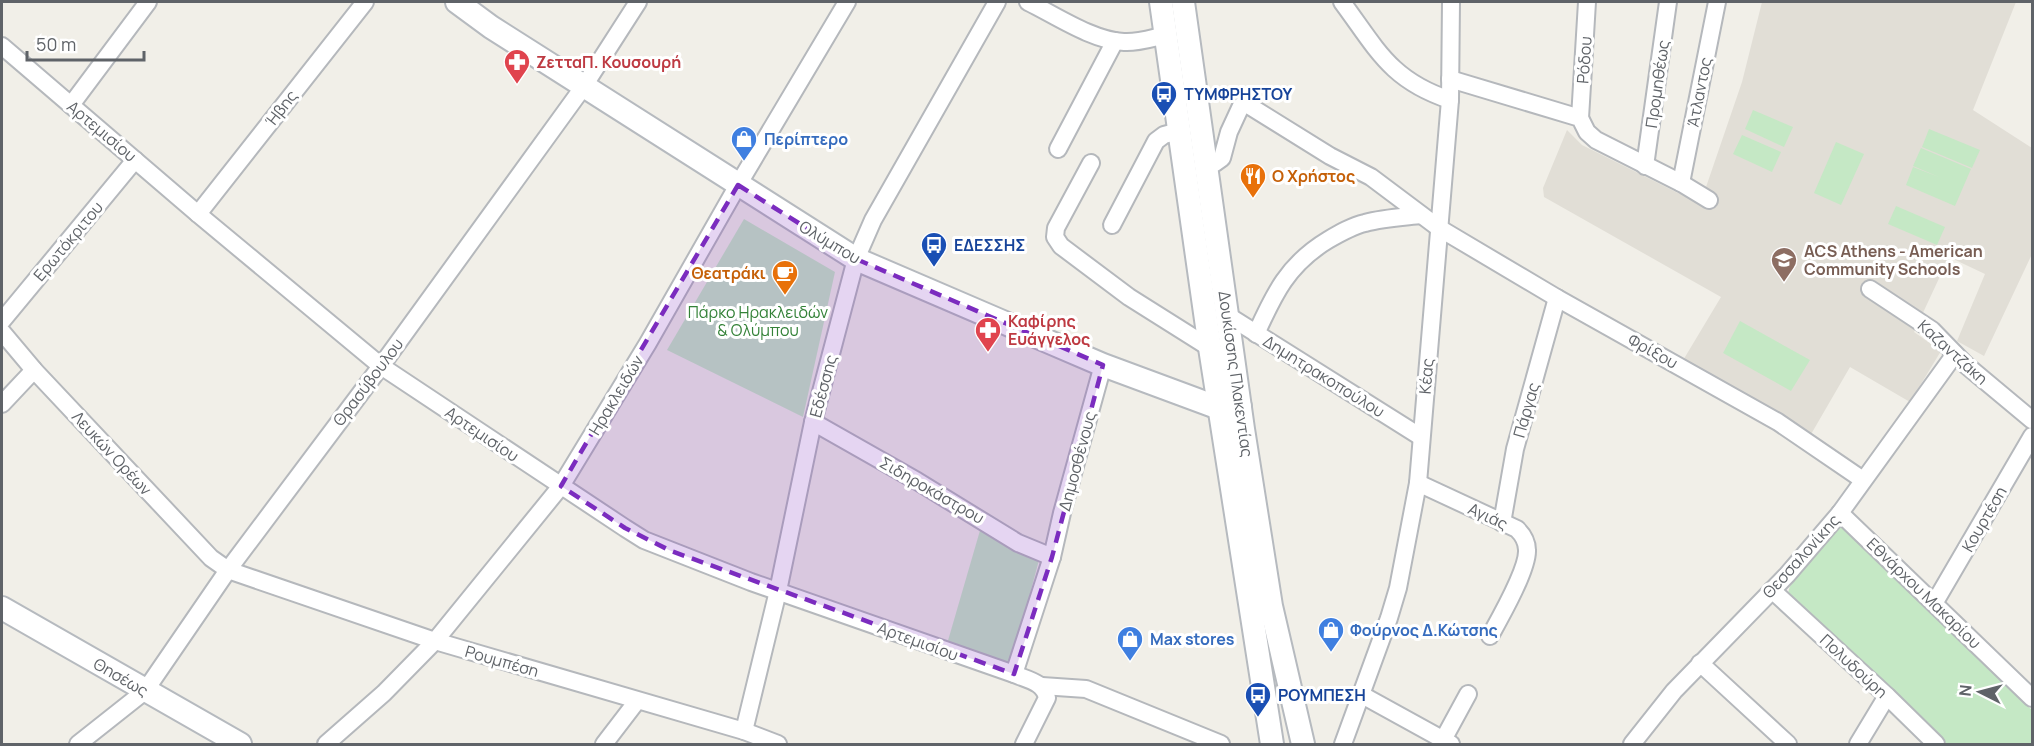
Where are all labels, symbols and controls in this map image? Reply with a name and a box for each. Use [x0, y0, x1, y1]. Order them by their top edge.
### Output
scale bar [27, 24, 144, 62]
text: 50 m [36, 32, 76, 56]
street label: Ρόδου [1571, 36, 1597, 84]
street label: Προμηθέως [1640, 38, 1674, 130]
pharmacy icon: ΖετταΠ. Κουσουρή [502, 47, 532, 85]
place label: ΖετταΠ. Κουσουρή [536, 51, 681, 73]
street label: Άτλαντος [1681, 55, 1717, 129]
bus stop icon: ΤΥΜΦΡΗΣΤΟΥ [1149, 79, 1179, 117]
place label: ΤΥΜΦΡΗΣΤΟΥ [1184, 83, 1293, 105]
street label: Ήβης [260, 85, 302, 131]
street label: Αρτεμισίου [63, 95, 141, 167]
shop icon: Περίπτερο [729, 124, 759, 162]
place label: Περίπτερο [764, 128, 848, 150]
restaurant icon: Ο Χρήστος [1238, 161, 1268, 199]
place label: Ο Χρήστος [1272, 165, 1355, 187]
street label: Ερωτόκριτου [28, 197, 108, 285]
street label: Ολύμπου [795, 215, 865, 269]
bus stop icon: ΕΔΕΣΣΗΣ [919, 230, 949, 268]
place label: ΕΔΕΣΣΗΣ [954, 234, 1025, 256]
place label: ACS Athens - American Community Schools [1804, 240, 1983, 280]
school or university icon: ACS Athens - American Community Schools [1769, 245, 1799, 283]
cafe icon: Θεατράκι [770, 258, 800, 296]
place label: Θεατράκι [691, 262, 766, 284]
street label: Δουκίσσης Πλακεντίας [1213, 289, 1259, 459]
park label: Πάρκο Ηρακλειδών & Ολύμπου [688, 301, 828, 341]
place label: Καφίρης Ευάγγελος [1008, 310, 1090, 350]
pharmacy icon: Καφίρης Ευάγγελος [973, 315, 1003, 353]
street label: Καζαντζάκη [1913, 315, 1993, 389]
street label: Φρίξου [1624, 328, 1682, 374]
street label: Δημητρακοπούλου [1259, 330, 1389, 422]
street label: Θρασύβουλου [328, 334, 408, 430]
street label: Ηρακλειδών [583, 351, 649, 439]
street label: Εδέσσης [804, 352, 842, 420]
street label: Κέας [1413, 357, 1439, 395]
street label: Πάργας [1508, 380, 1544, 440]
street label: Αρτεμισίου [441, 401, 523, 467]
street label: Λευκών Ορέων [67, 406, 157, 500]
street label: Δημοσθένους [1053, 409, 1101, 513]
street label: Σιδηροκάστρου [876, 451, 988, 529]
street label: Κουρτέση [1956, 482, 2012, 556]
street label: Αγιάς [1465, 497, 1512, 535]
street label: Θεσσαλονίκης [1757, 509, 1845, 603]
street label: Εθνάρχου Μακαρίου [1862, 533, 1986, 653]
shop icon: Φούρνος Δ.Κώτσης [1316, 615, 1346, 653]
street label: Αρτεμισίου [875, 616, 961, 666]
place label: Φούρνος Δ.Κώτσης [1350, 619, 1498, 641]
shop icon: Max stores [1115, 624, 1145, 662]
place label: Max stores [1150, 628, 1235, 650]
street label: Πολυδούρη [1815, 629, 1893, 703]
street label: Ρουμπέση [463, 640, 541, 682]
street label: Θησέως [90, 653, 153, 702]
north arrow [1950, 662, 2010, 722]
bus stop icon: ΡΟΥΜΠΕΣΗ [1243, 680, 1273, 718]
place label: ΡΟΥΜΠΕΣΗ [1278, 684, 1366, 706]
text: N [1954, 684, 1977, 697]

